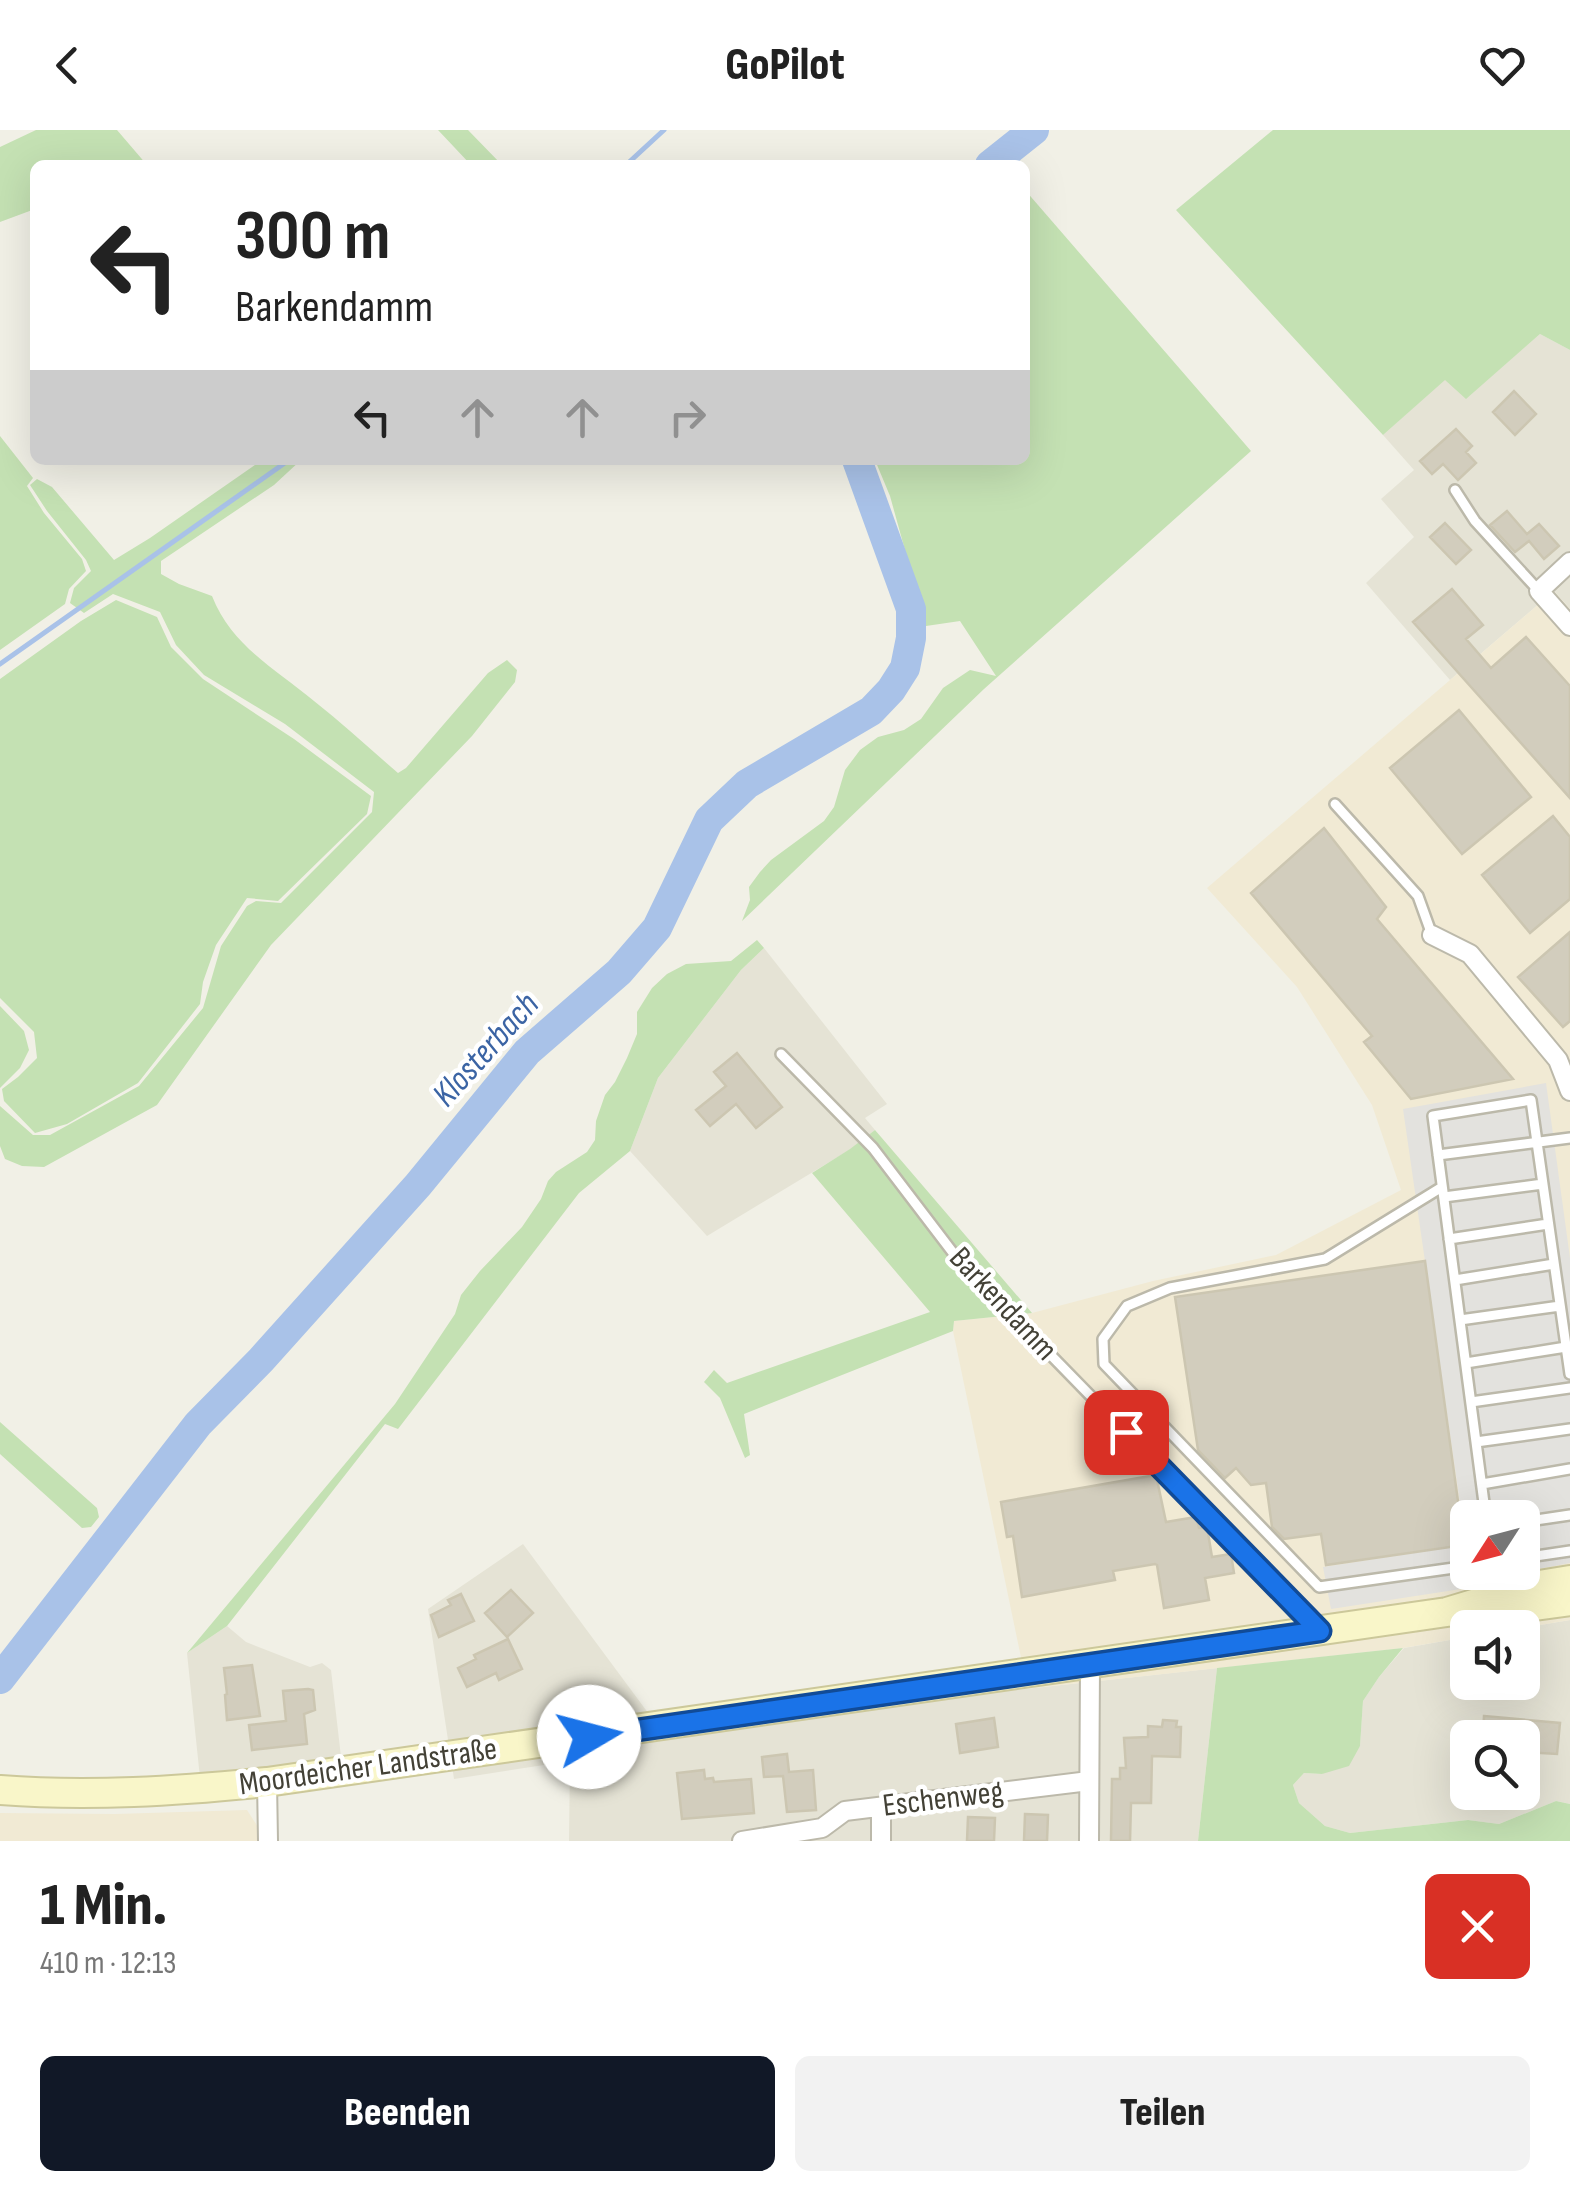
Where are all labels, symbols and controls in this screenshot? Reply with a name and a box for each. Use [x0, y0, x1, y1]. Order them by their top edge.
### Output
icon: back [40, 38, 95, 93]
text: GoPilot [725, 38, 845, 93]
icon: heart [1475, 38, 1530, 93]
text: 300 m [235, 195, 390, 279]
icon: left [70, 200, 200, 330]
text: Barkendamm [235, 280, 433, 335]
icon: left [345, 390, 400, 445]
icon: ahead [450, 390, 505, 445]
icon: ahead [555, 390, 610, 445]
icon: right [660, 390, 715, 445]
water label: Klosterbach [424, 984, 548, 1116]
street label: Barkendamm [941, 1239, 1065, 1369]
pin [1084, 1390, 1169, 1475]
icon: arrive [1099, 1405, 1154, 1460]
north arrow [1450, 1500, 1540, 1590]
map controls [1450, 1500, 1540, 1810]
button: sound [1450, 1610, 1540, 1700]
position arrow [537, 1685, 641, 1789]
button: search [1450, 1720, 1540, 1810]
street label: Moordeicher Landstraße [237, 1730, 499, 1804]
street label: Eschenweg [880, 1772, 1006, 1826]
text: 1 Min. [40, 1870, 167, 1942]
button: close [1425, 1874, 1530, 1979]
text: 410 m · 12:13 [40, 1944, 177, 1983]
button: Beenden [40, 2056, 775, 2171]
button: Teilen [795, 2056, 1530, 2171]

